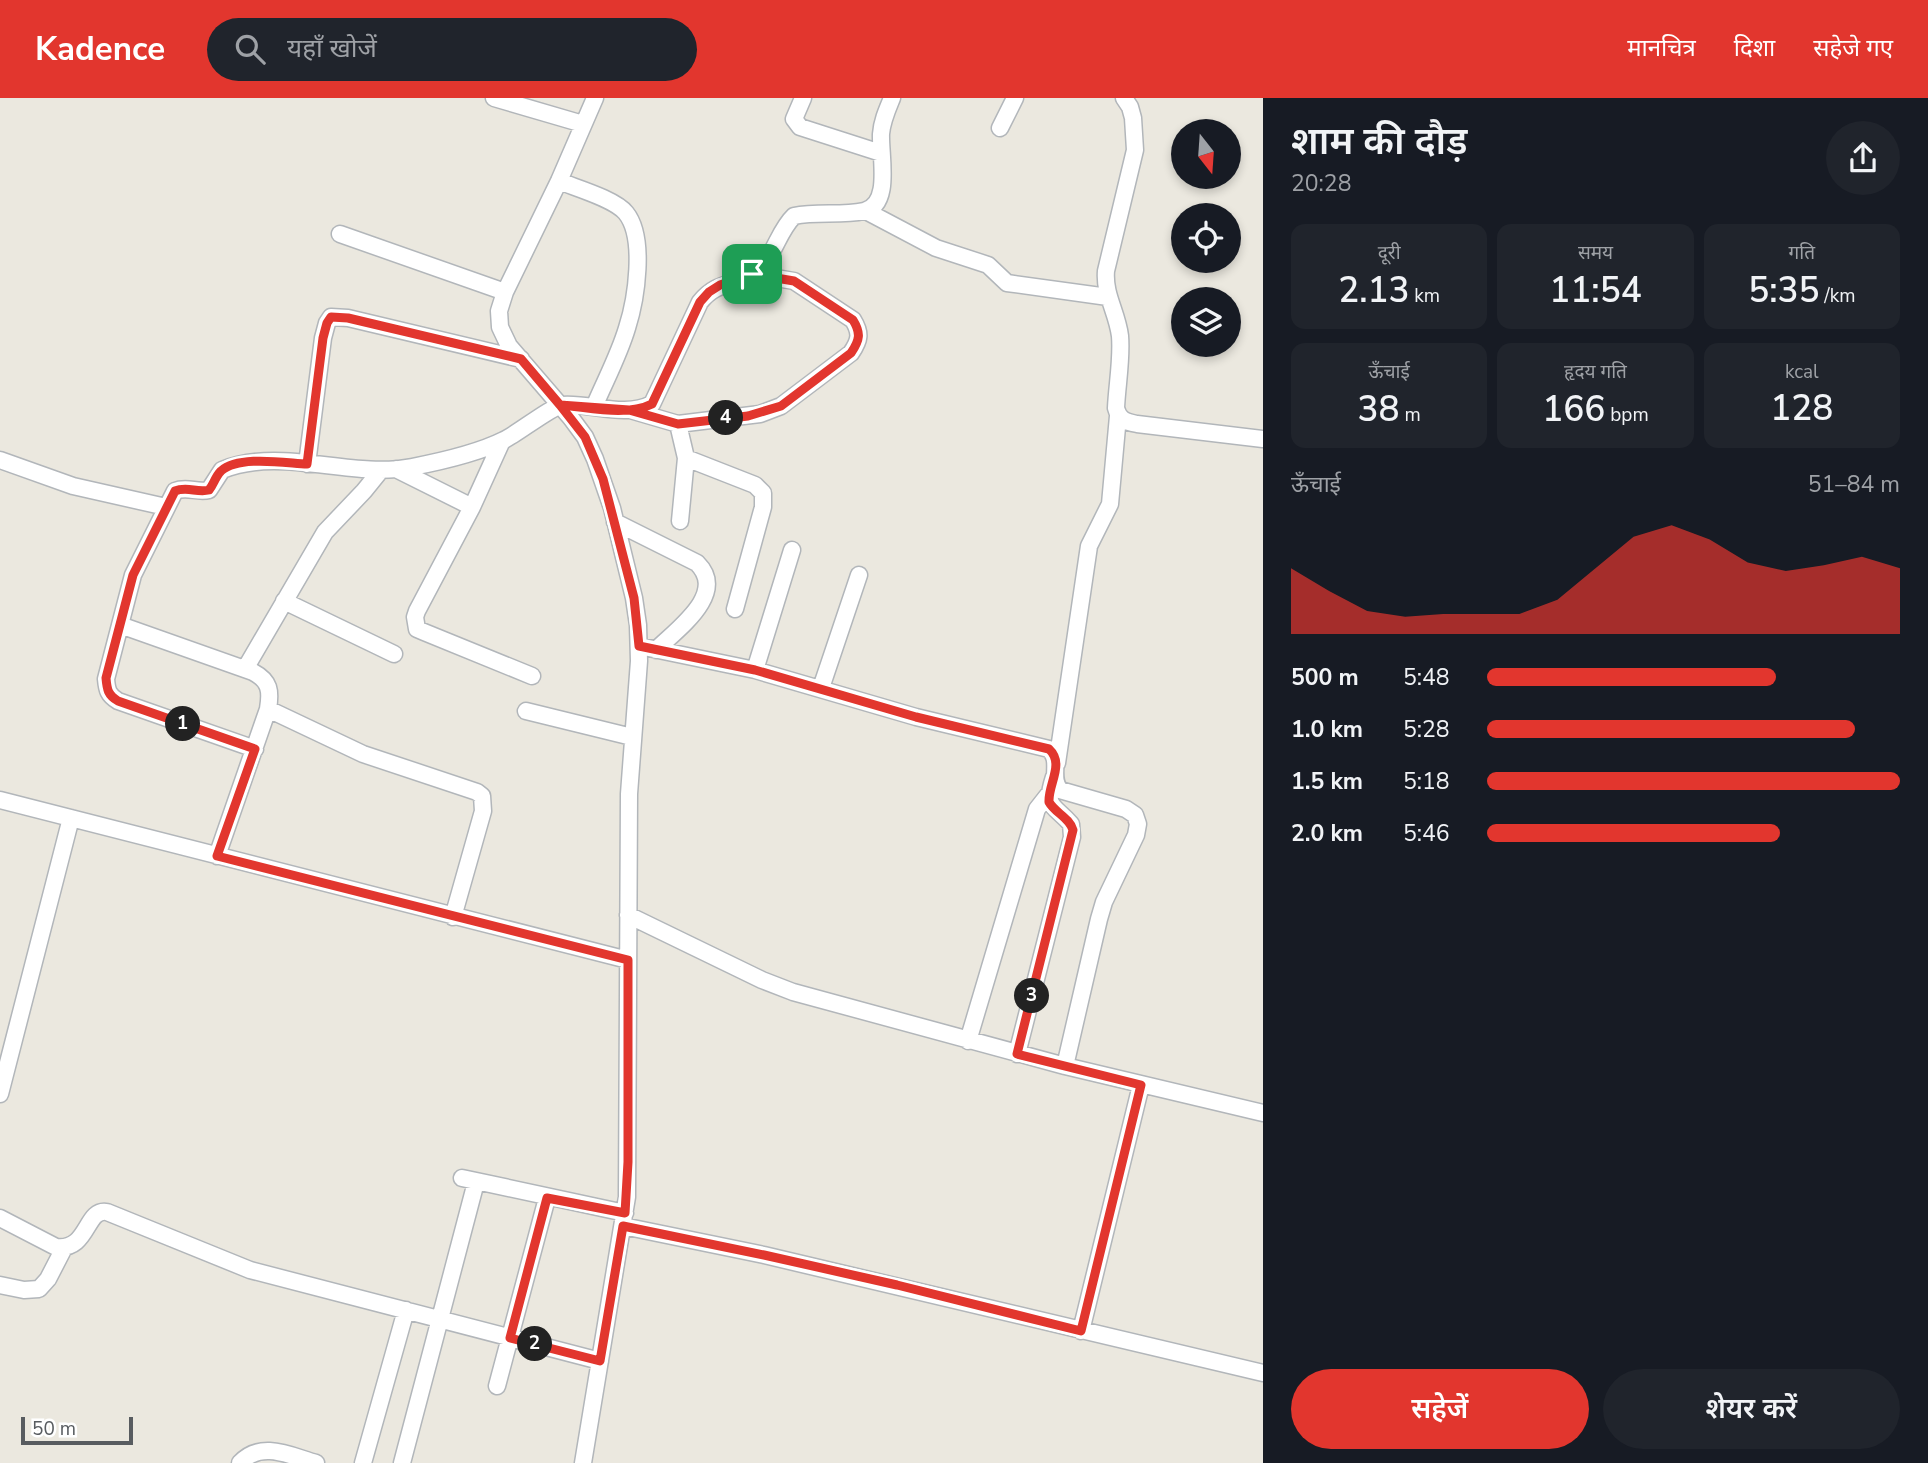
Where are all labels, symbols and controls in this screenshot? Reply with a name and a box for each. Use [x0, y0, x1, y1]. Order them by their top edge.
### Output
search box [207, 18, 697, 81]
text: Kadence [35, 27, 165, 72]
icon: search [231, 30, 269, 68]
text: यहाँ खोजें [287, 31, 377, 66]
text: मानचित्र [1627, 32, 1696, 64]
text: दिशा [1734, 32, 1775, 64]
text: सहेजे गए [1813, 32, 1893, 64]
text: शाम की दौड़ [1291, 116, 1467, 167]
north arrow [1171, 119, 1241, 189]
map controls [1171, 119, 1241, 357]
button: share [1826, 121, 1900, 195]
text: 20:28 [1291, 168, 1351, 199]
button: locate [1171, 203, 1241, 273]
text: दूरी [1378, 240, 1401, 266]
text: समय [1578, 240, 1613, 266]
text: गति [1789, 240, 1815, 266]
pin [722, 244, 782, 304]
icon: arrive [733, 255, 771, 293]
text: 2.13 [1338, 267, 1409, 314]
text: 11:54 [1549, 267, 1642, 314]
text: 5:35 [1748, 267, 1819, 314]
text: km [1409, 283, 1440, 309]
text: /km [1819, 283, 1855, 309]
button: layers [1171, 287, 1241, 357]
text: ऊँचाई [1369, 359, 1410, 385]
text: हृदय गति [1564, 359, 1627, 385]
text: kcal [1785, 359, 1819, 385]
text: 128 [1770, 385, 1833, 432]
text: 38 [1358, 386, 1400, 433]
text: 166 [1542, 386, 1605, 433]
pin: 4 [708, 400, 744, 436]
text: m [1400, 402, 1421, 428]
text: bpm [1605, 402, 1649, 428]
text: 4 [720, 404, 731, 430]
text: ऊँचाई [1291, 469, 1341, 500]
text: 51–84 m [1808, 469, 1900, 500]
text: 500 m [1291, 662, 1359, 693]
text: 5:48 [1403, 662, 1450, 693]
pin: 1 [166, 706, 200, 742]
text: 1 [177, 710, 188, 736]
text: 1.0 km [1291, 714, 1363, 745]
text: 5:28 [1403, 714, 1450, 745]
text: 1.5 km [1291, 766, 1363, 797]
text: 5:18 [1403, 766, 1450, 797]
text: 2.0 km [1291, 818, 1363, 849]
text: 5:46 [1403, 818, 1450, 849]
pin: 3 [1014, 978, 1050, 1014]
text: 3 [1026, 982, 1037, 1008]
pin: 2 [518, 1326, 552, 1362]
text: 2 [529, 1330, 540, 1356]
button: सहेजें [1291, 1369, 1589, 1449]
button: शेयर करें [1603, 1369, 1900, 1449]
scale bar [21, 1414, 133, 1446]
text: 50 m [32, 1416, 76, 1442]

